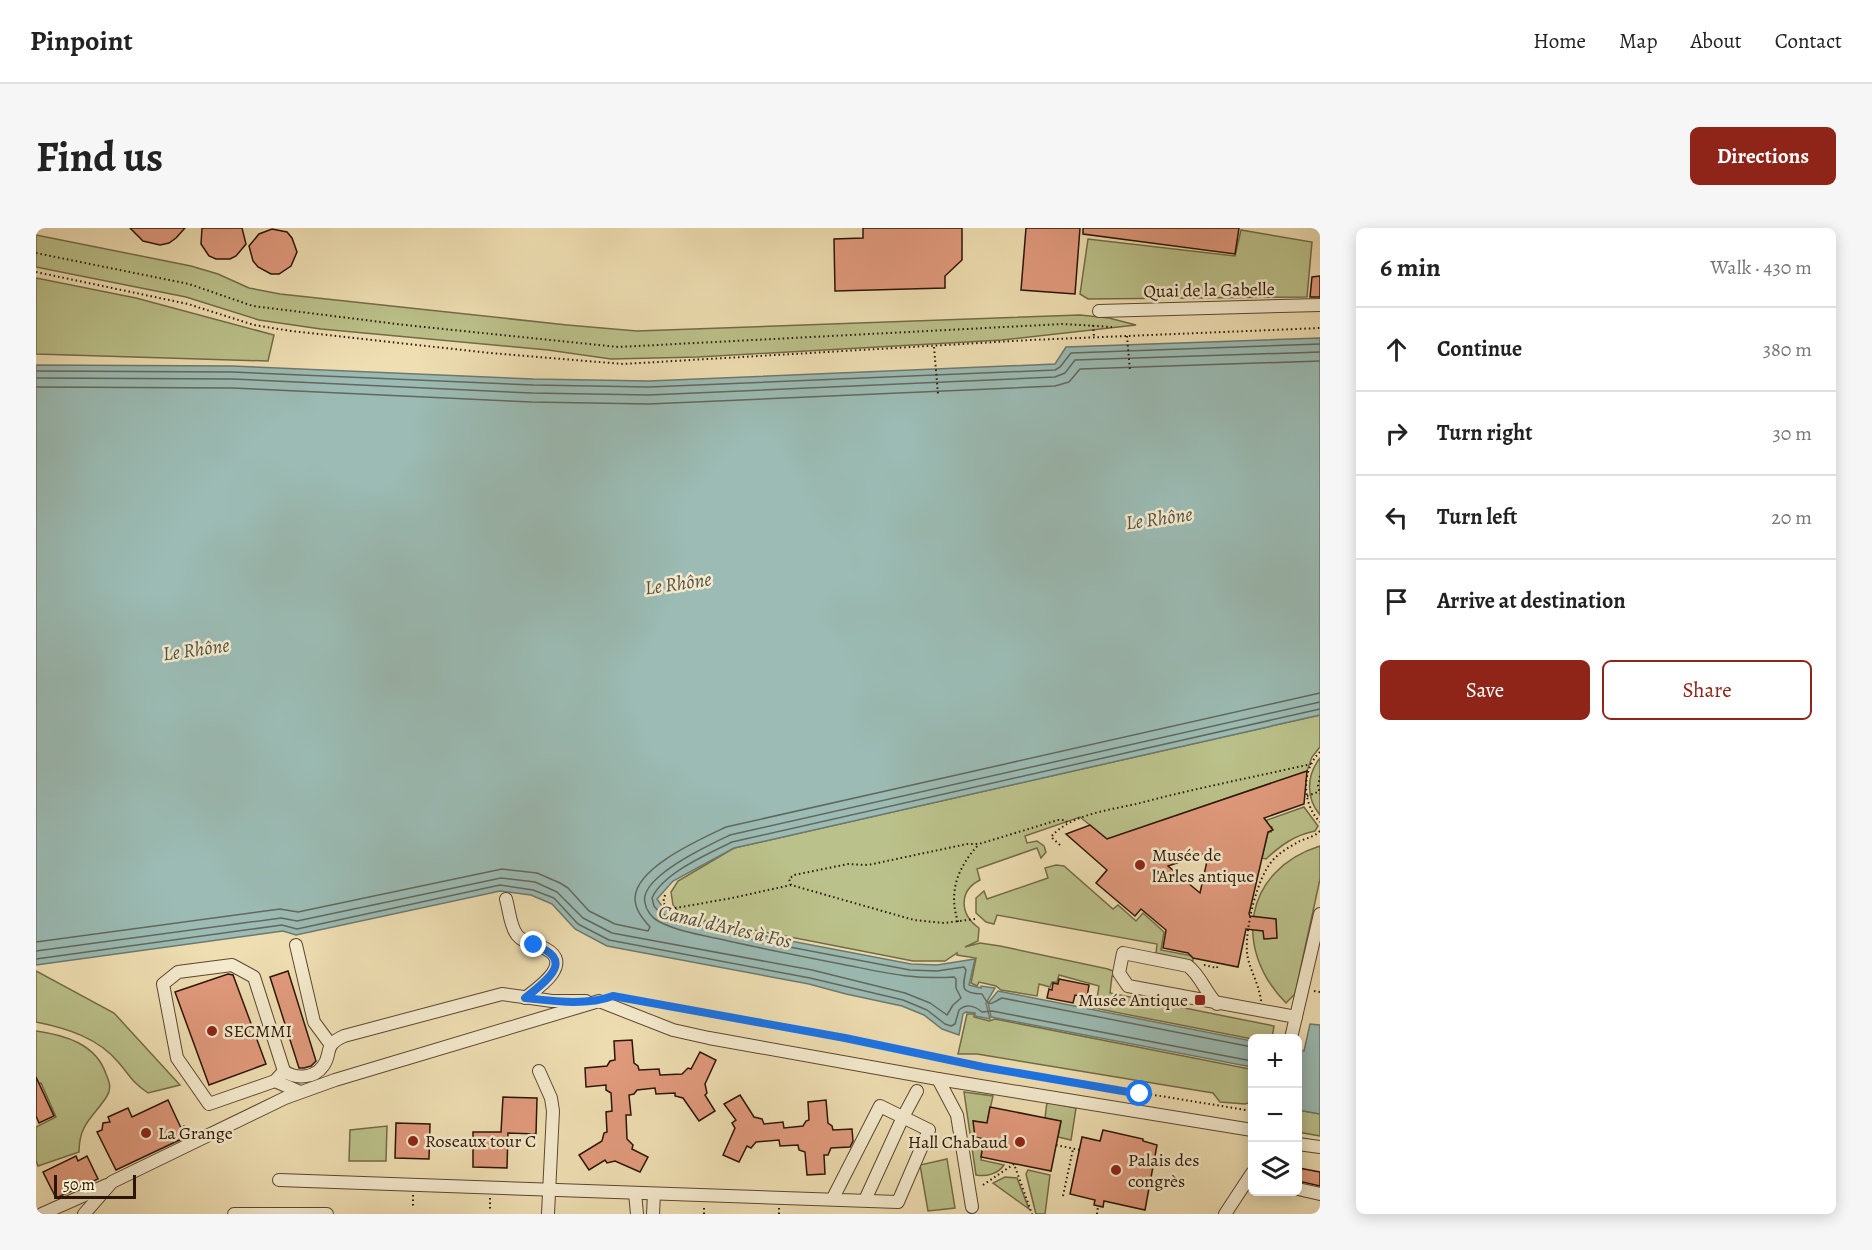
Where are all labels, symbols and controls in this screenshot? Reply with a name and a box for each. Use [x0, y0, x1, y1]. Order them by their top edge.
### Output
text: Pinpoint [30, 22, 133, 60]
text: Home [1533, 27, 1586, 55]
text: Map [1619, 27, 1657, 55]
text: About [1690, 27, 1742, 55]
text: Contact [1775, 27, 1842, 55]
button: Directions [1690, 127, 1836, 185]
text: Find us [36, 128, 163, 185]
text: 6 min [1380, 250, 1441, 285]
text: Walk · 430 m [1710, 254, 1812, 281]
street label: Quai de la Gabelle [1143, 277, 1275, 303]
icon: ahead [1380, 333, 1413, 366]
text: Continue [1437, 334, 1522, 364]
text: 380 m [1763, 336, 1812, 363]
icon: right [1380, 417, 1413, 450]
text: Turn right [1437, 418, 1533, 448]
text: 30 m [1772, 420, 1812, 447]
water label: Le Rhône [1124, 500, 1194, 537]
icon: left [1380, 501, 1413, 534]
text: Turn left [1437, 502, 1517, 532]
text: 20 m [1771, 504, 1812, 531]
water label: Le Rhône [643, 565, 713, 602]
icon: arrive [1380, 585, 1413, 618]
text: Arrive at destination [1437, 586, 1626, 616]
water label: Le Rhône [161, 631, 231, 668]
button: Save [1380, 660, 1590, 720]
button: Share [1602, 660, 1812, 720]
place label: Musée de l'Arles antique [1152, 843, 1254, 888]
marker: Musée de l'Arles antique [1133, 858, 1147, 872]
water label: Canal d'Arles à Fos [656, 898, 794, 955]
route end [520, 931, 546, 957]
place label: Musée Antique [1078, 988, 1188, 1012]
marker: Musée Antique [1193, 993, 1207, 1007]
place label: SECMMI [224, 1019, 292, 1043]
marker: SECMMI [205, 1024, 219, 1038]
map controls [1248, 1034, 1302, 1196]
button: + [1248, 1034, 1302, 1088]
route start [1126, 1080, 1152, 1106]
button: − [1248, 1088, 1302, 1142]
place label: La Grange [158, 1121, 233, 1145]
marker: La Grange [139, 1126, 153, 1140]
place label: Roseaux tour C [425, 1129, 536, 1153]
place label: Hall Chabaud [908, 1130, 1008, 1154]
marker: Roseaux tour C [406, 1134, 420, 1148]
marker: Hall Chabaud [1013, 1135, 1027, 1149]
button: layers [1248, 1142, 1302, 1196]
place label: Palais des congrès [1128, 1148, 1200, 1193]
marker: Palais des congrès [1109, 1163, 1123, 1177]
scale bar [54, 1172, 136, 1200]
text: 50 m [63, 1174, 95, 1196]

